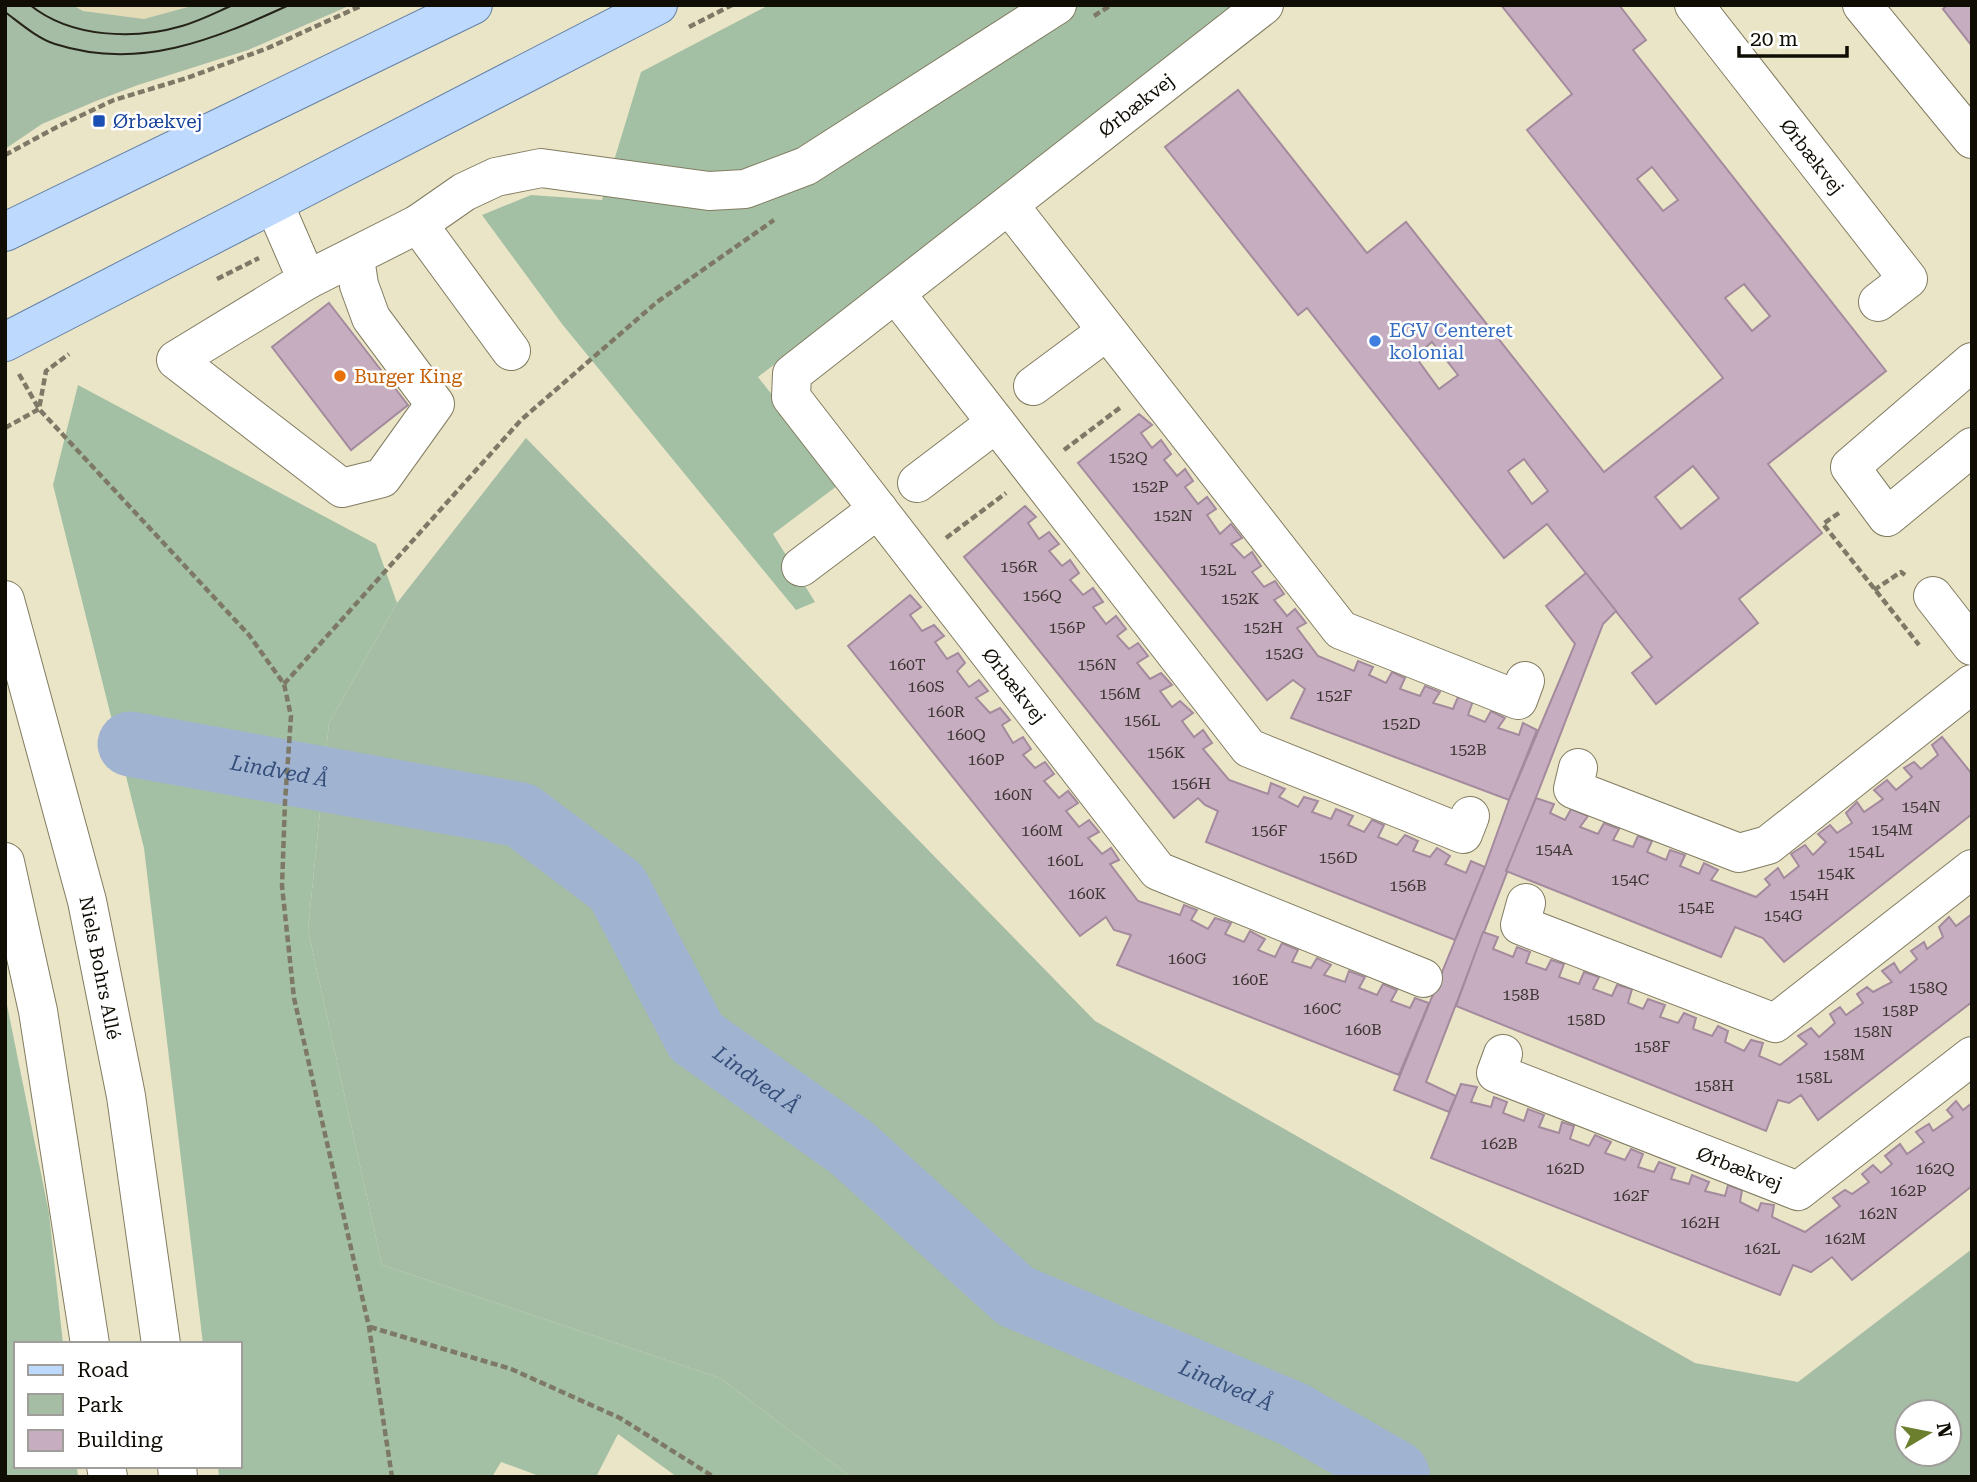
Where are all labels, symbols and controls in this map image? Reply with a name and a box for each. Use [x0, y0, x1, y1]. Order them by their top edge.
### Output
scale bar [1739, 14, 1848, 58]
text: 20 m [1750, 27, 1798, 51]
street label: Ørbækvej [1094, 69, 1179, 142]
place label: Ørbækvej [113, 110, 202, 133]
marker: Ørbækvej [91, 113, 107, 129]
street label: Ørbækvej [1775, 114, 1848, 199]
place label: EGV Centeret kolonial [1389, 319, 1513, 364]
marker: EGV Centeret kolonial [1367, 333, 1383, 349]
place label: Burger King [354, 365, 462, 388]
marker: Burger King [332, 368, 348, 384]
house number: 152Q [1108, 448, 1148, 467]
house number: 152P [1131, 477, 1169, 496]
house number: 152N [1153, 506, 1193, 525]
house number: 156R [1000, 557, 1038, 576]
house number: 152L [1200, 560, 1236, 579]
house number: 156Q [1022, 586, 1062, 605]
house number: 152K [1221, 589, 1260, 608]
house number: 156P [1048, 618, 1086, 637]
house number: 152H [1243, 618, 1283, 637]
street label: Ørbækvej [978, 643, 1050, 728]
house number: 152G [1264, 644, 1304, 663]
house number: 160T [888, 655, 926, 674]
house number: 156N [1077, 655, 1117, 674]
house number: 160S [908, 677, 944, 696]
house number: 156M [1099, 684, 1141, 703]
house number: 152F [1316, 686, 1352, 705]
house number: 160R [927, 702, 965, 721]
house number: 156L [1124, 711, 1160, 730]
house number: 152D [1381, 714, 1421, 733]
house number: 160Q [946, 725, 986, 744]
house number: 152B [1449, 740, 1487, 759]
house number: 156K [1147, 743, 1186, 762]
water label: Lindved Å [228, 750, 331, 792]
house number: 160P [967, 750, 1005, 769]
house number: 156H [1171, 774, 1211, 793]
house number: 160N [993, 785, 1033, 804]
house number: 154N [1901, 797, 1941, 816]
house number: 154M [1871, 820, 1913, 839]
house number: 160M [1021, 821, 1063, 840]
house number: 156F [1251, 821, 1287, 840]
house number: 154A [1535, 840, 1574, 859]
house number: 154L [1848, 842, 1884, 861]
house number: 156D [1318, 848, 1358, 867]
house number: 160L [1047, 851, 1083, 870]
house number: 154K [1817, 864, 1856, 883]
house number: 154C [1611, 870, 1649, 889]
house number: 156B [1389, 876, 1427, 895]
house number: 160K [1068, 884, 1107, 903]
house number: 154H [1789, 885, 1829, 904]
street label: Niels Bohrs Allé [74, 894, 125, 1041]
house number: 154E [1677, 898, 1715, 917]
house number: 154G [1763, 906, 1803, 925]
house number: 160G [1167, 949, 1207, 968]
house number: 160E [1231, 970, 1269, 989]
house number: 158Q [1908, 978, 1948, 997]
house number: 158B [1502, 985, 1540, 1004]
house number: 160C [1303, 999, 1341, 1018]
house number: 158P [1881, 1001, 1919, 1020]
house number: 158D [1566, 1010, 1606, 1029]
house number: 160B [1344, 1020, 1382, 1039]
house number: 158N [1853, 1022, 1893, 1041]
house number: 158F [1634, 1037, 1670, 1056]
water label: Lindved Å [708, 1041, 804, 1119]
house number: 158M [1823, 1045, 1865, 1064]
house number: 158L [1796, 1068, 1832, 1087]
house number: 158H [1694, 1076, 1734, 1095]
house number: 162B [1480, 1134, 1518, 1153]
street label: Ørbækvej [1694, 1142, 1785, 1196]
house number: 162D [1545, 1159, 1585, 1178]
house number: 162Q [1915, 1159, 1955, 1178]
house number: 162P [1889, 1181, 1927, 1200]
house number: 162F [1613, 1186, 1649, 1205]
house number: 162N [1858, 1204, 1898, 1223]
house number: 162H [1680, 1213, 1720, 1232]
house number: 162M [1824, 1229, 1866, 1248]
house number: 162L [1744, 1239, 1780, 1258]
legend [14, 1342, 242, 1468]
water label: Lindved Å [1175, 1355, 1277, 1416]
text: Road [77, 1358, 129, 1382]
text: Park [77, 1393, 123, 1417]
north arrow [1893, 1398, 1963, 1468]
text: N [1932, 1421, 1957, 1440]
text: Building [77, 1428, 163, 1452]

